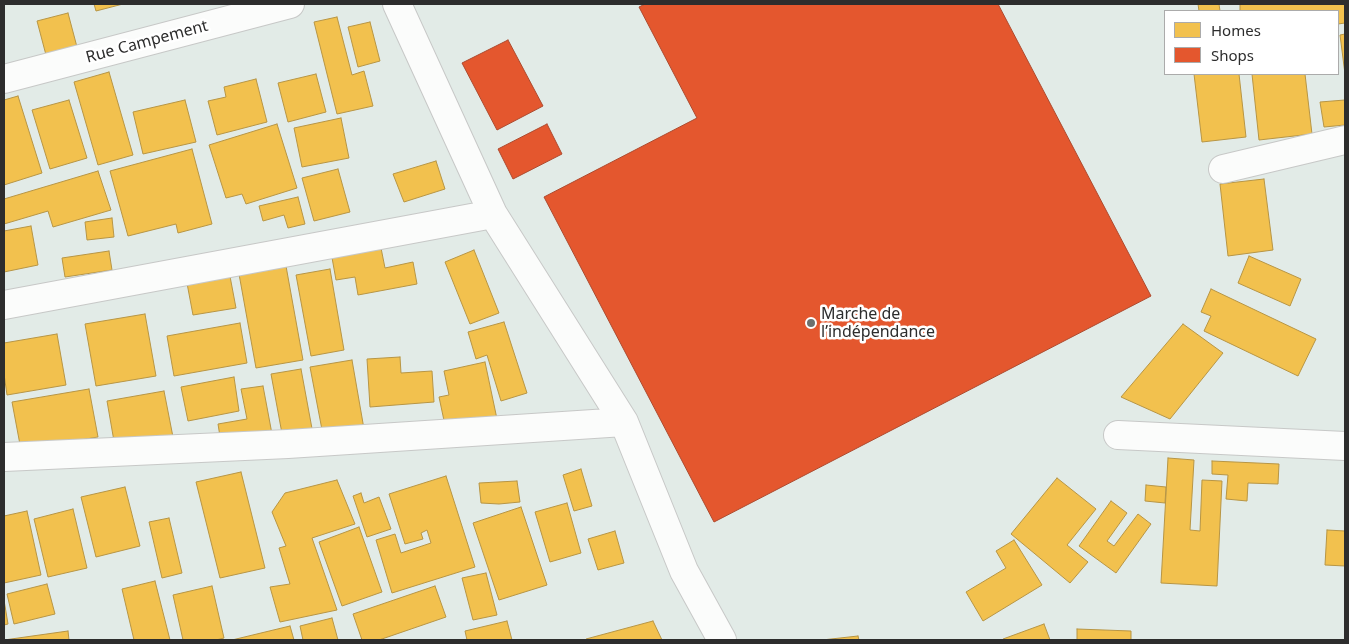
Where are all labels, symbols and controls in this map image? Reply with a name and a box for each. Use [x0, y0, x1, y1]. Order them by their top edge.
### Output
legend [1164, 10, 1339, 75]
street label: Rue Campement [84, 16, 210, 68]
text: Homes [1211, 20, 1261, 40]
text: Shops [1211, 45, 1254, 65]
place label: Marche de l’indépendance [821, 304, 935, 342]
marker: Marche de l’indépendance [805, 317, 817, 329]

